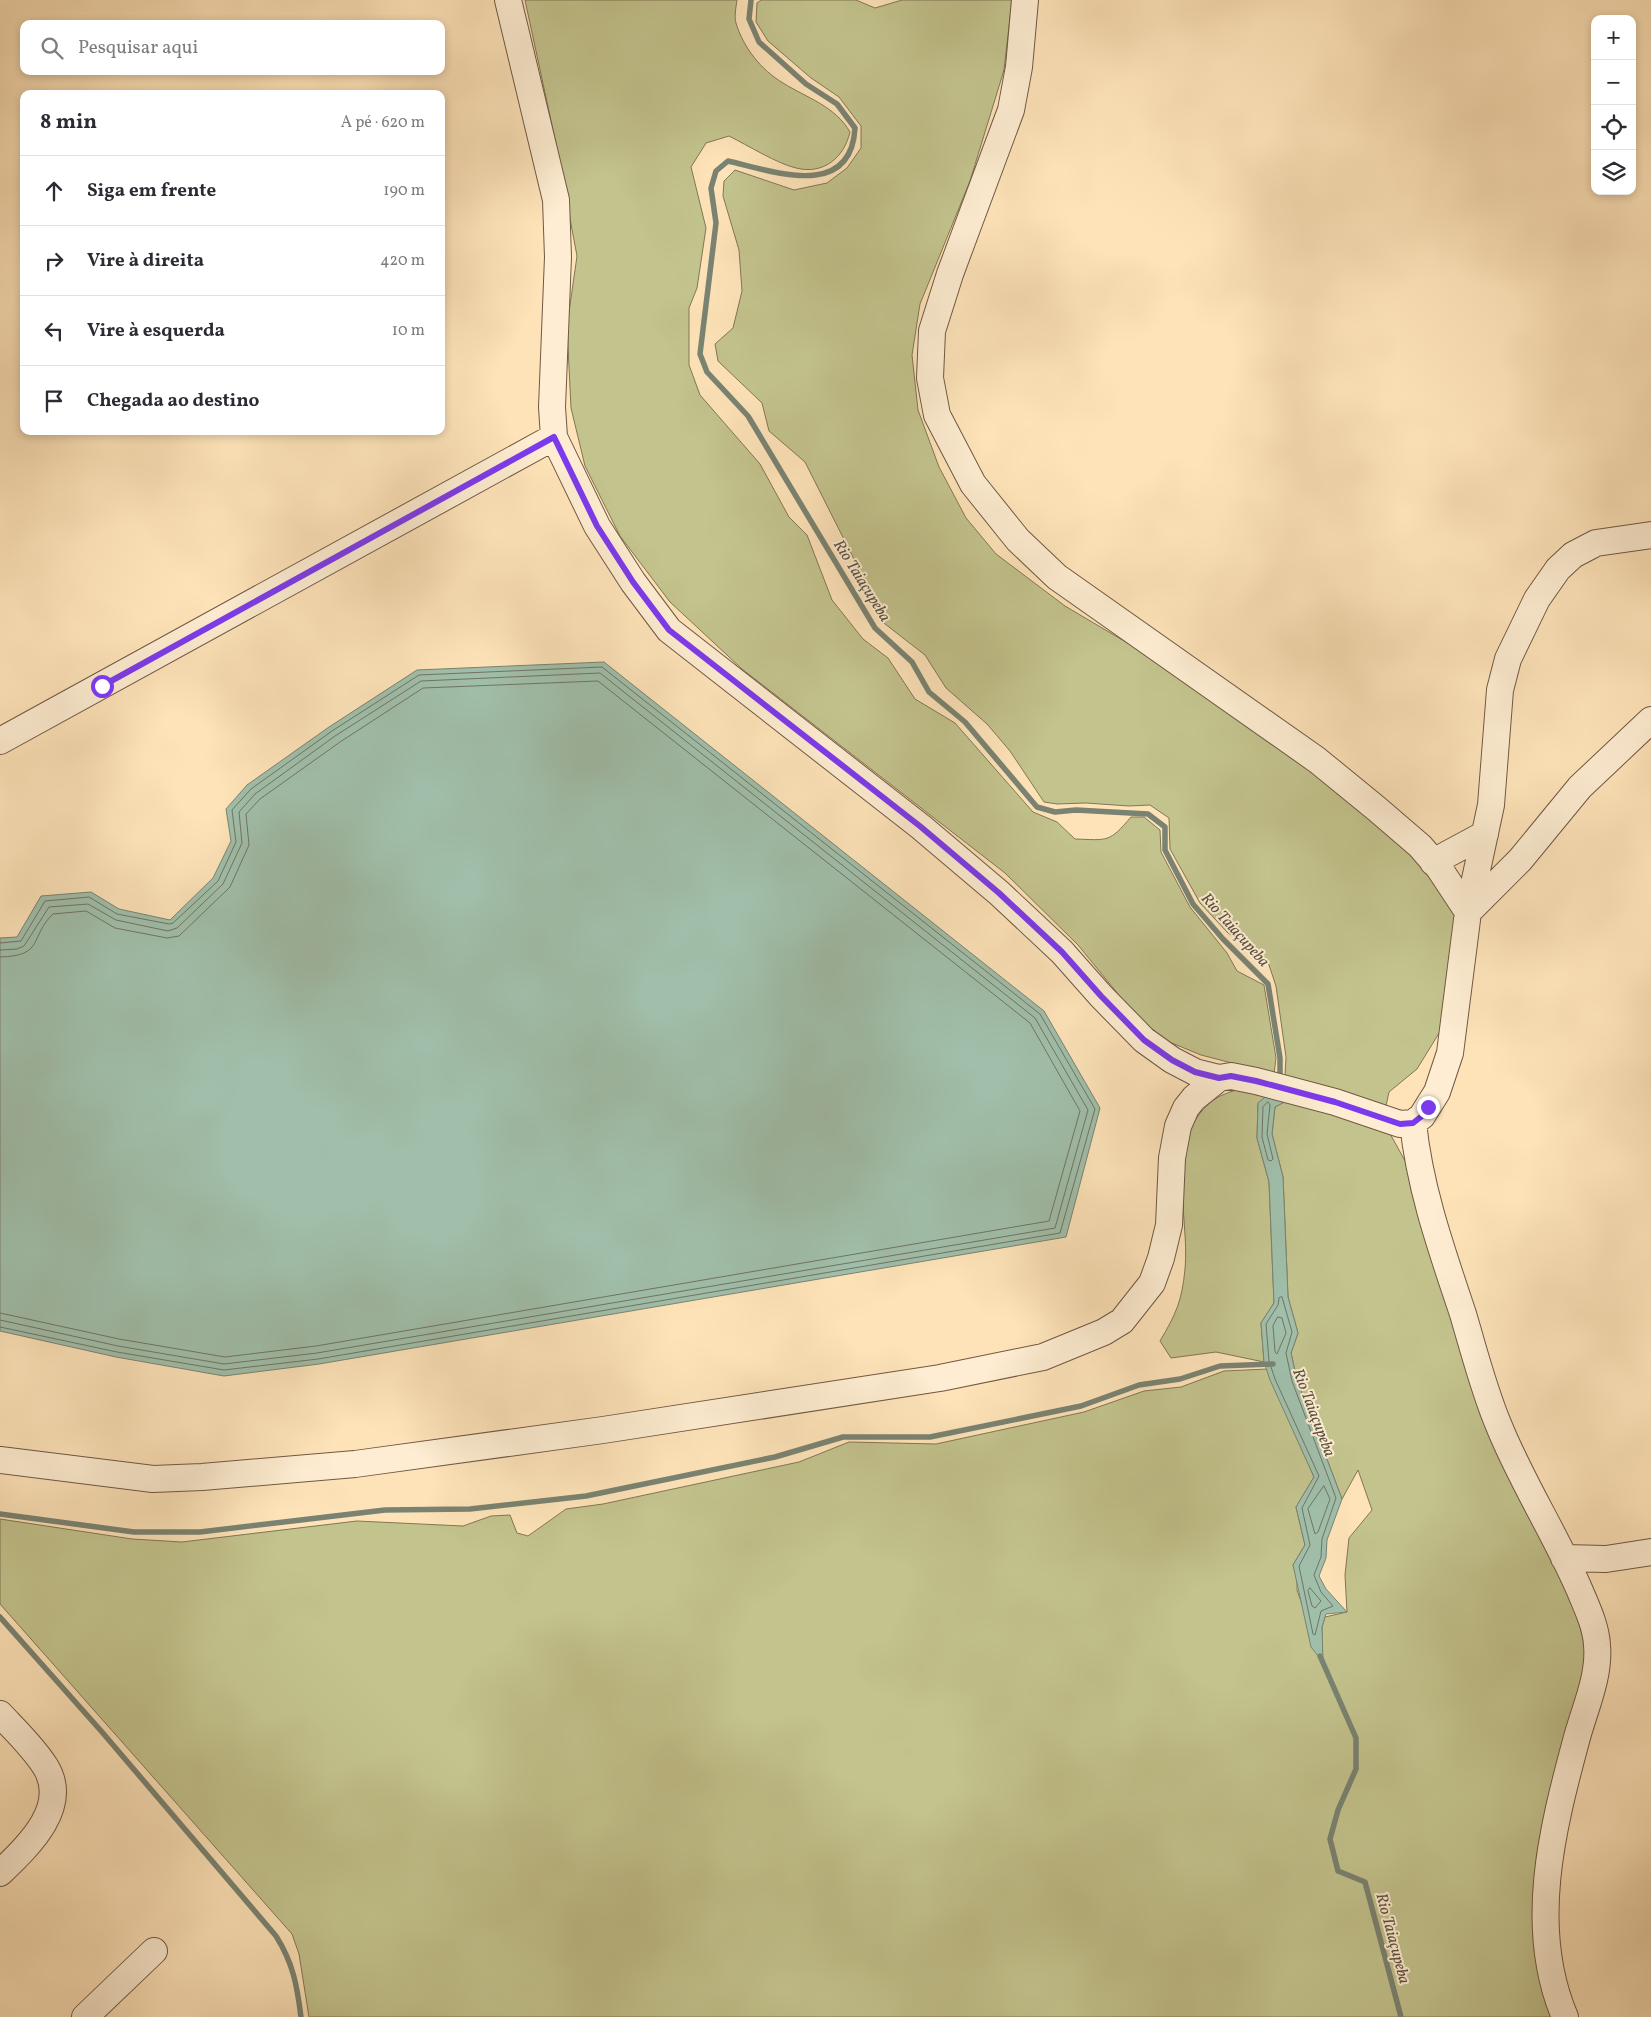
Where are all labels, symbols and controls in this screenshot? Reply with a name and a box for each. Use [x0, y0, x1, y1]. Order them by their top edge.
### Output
map controls [1591, 15, 1636, 195]
button: + [1591, 15, 1636, 60]
search box [20, 20, 445, 75]
icon: search [38, 34, 66, 62]
text: Pesquisar aqui [78, 35, 198, 61]
button: − [1591, 60, 1636, 105]
button: locate [1591, 105, 1636, 150]
text: 8 min [40, 108, 97, 137]
text: A pé · 620 m [341, 112, 425, 134]
button: layers [1591, 150, 1636, 195]
icon: ahead [40, 177, 68, 205]
text: Siga em frente [87, 178, 216, 204]
text: 190 m [383, 180, 425, 202]
icon: right [40, 247, 68, 275]
text: Vire à direita [87, 248, 204, 274]
text: 420 m [380, 250, 425, 272]
icon: left [40, 317, 68, 345]
text: Vire à esquerda [87, 318, 225, 344]
text: 10 m [392, 320, 425, 342]
icon: arrive [40, 387, 68, 415]
text: Chegada ao destino [87, 388, 259, 414]
water label: Rio Taiaçupeba [827, 536, 896, 627]
route start [91, 675, 114, 698]
water label: Rio Taiaçupeba [1195, 888, 1274, 973]
route end [1417, 1096, 1440, 1119]
water label: Rio Taiaçupeba [1286, 1365, 1340, 1461]
water label: Rio Taiaçupeba [1369, 1891, 1415, 1987]

